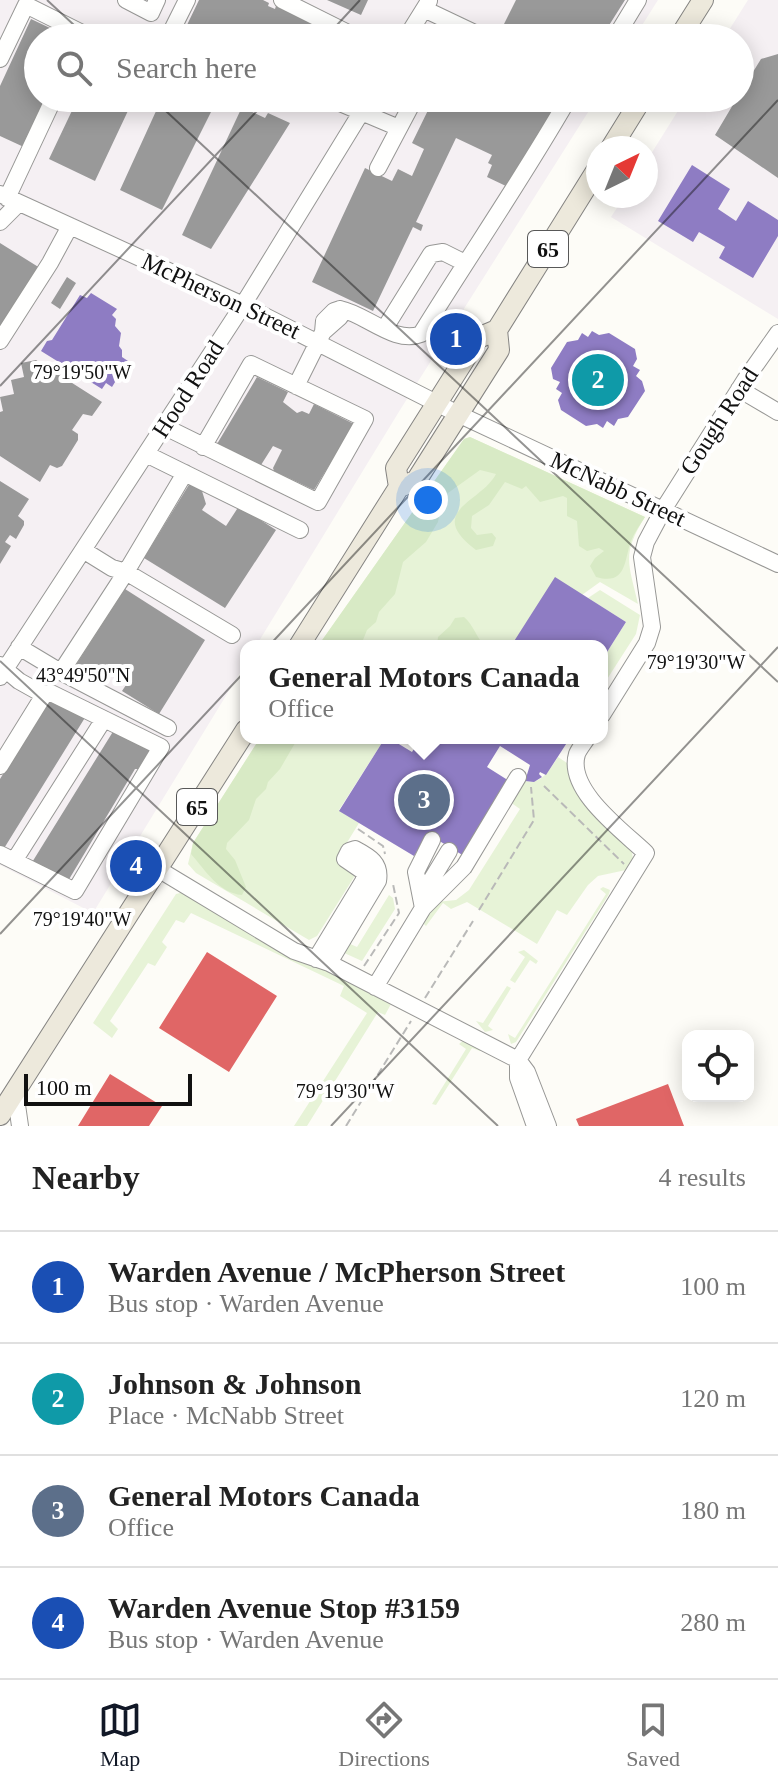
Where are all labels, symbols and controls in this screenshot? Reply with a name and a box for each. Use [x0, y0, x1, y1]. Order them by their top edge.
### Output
search box [24, 24, 754, 112]
icon: search [52, 46, 96, 90]
text: Search here [116, 51, 257, 84]
north arrow [586, 136, 658, 208]
road number: 65 [528, 231, 568, 267]
street label: McPherson Street [138, 248, 304, 344]
pin: 1 [430, 309, 482, 369]
street label: Hood Road [147, 336, 229, 442]
pin: 2 [572, 350, 624, 410]
text: 79°19'50"W [33, 361, 131, 383]
street label: Gough Road [675, 363, 763, 479]
street label: McNabb Street [546, 446, 690, 532]
your location [408, 480, 448, 520]
popup [240, 640, 608, 744]
text: 79°19'30"W [647, 651, 745, 673]
text: General Motors Canada [268, 660, 580, 693]
text: 43°49'50"N [36, 664, 130, 686]
text: Office [268, 694, 334, 723]
pin: 3 [398, 770, 450, 830]
road number: 65 [177, 789, 217, 825]
pin: 4 [110, 836, 162, 896]
text: 79°19'40"W [33, 908, 131, 930]
map controls [682, 1030, 754, 1102]
button: locate [682, 1030, 754, 1102]
scale bar [24, 1070, 192, 1106]
text: 100 m [36, 1075, 92, 1100]
text: 79°19'30"W [296, 1080, 394, 1102]
text: Nearby [32, 1159, 140, 1196]
text: 4 results [659, 1163, 746, 1192]
text: Warden Avenue / McPherson Street [108, 1255, 565, 1288]
text: 1 [52, 1272, 65, 1301]
text: 100 m [680, 1272, 746, 1301]
text: Bus stop · Warden Avenue [108, 1289, 384, 1318]
text: Johnson & Johnson [108, 1367, 361, 1400]
text: 2 [52, 1384, 65, 1413]
text: 120 m [680, 1384, 746, 1413]
text: Place · McNabb Street [108, 1401, 344, 1430]
text: General Motors Canada [108, 1479, 420, 1512]
text: 3 [52, 1496, 65, 1525]
text: 180 m [680, 1496, 746, 1525]
text: Office [108, 1513, 174, 1542]
text: Warden Avenue Stop #3159 [108, 1591, 460, 1624]
text: 4 [52, 1608, 65, 1637]
text: 280 m [680, 1608, 746, 1637]
text: Bus stop · Warden Avenue [108, 1625, 384, 1654]
tab: Map [98, 1698, 142, 1772]
tab: Directions [338, 1698, 430, 1772]
tab: Saved [626, 1698, 680, 1772]

